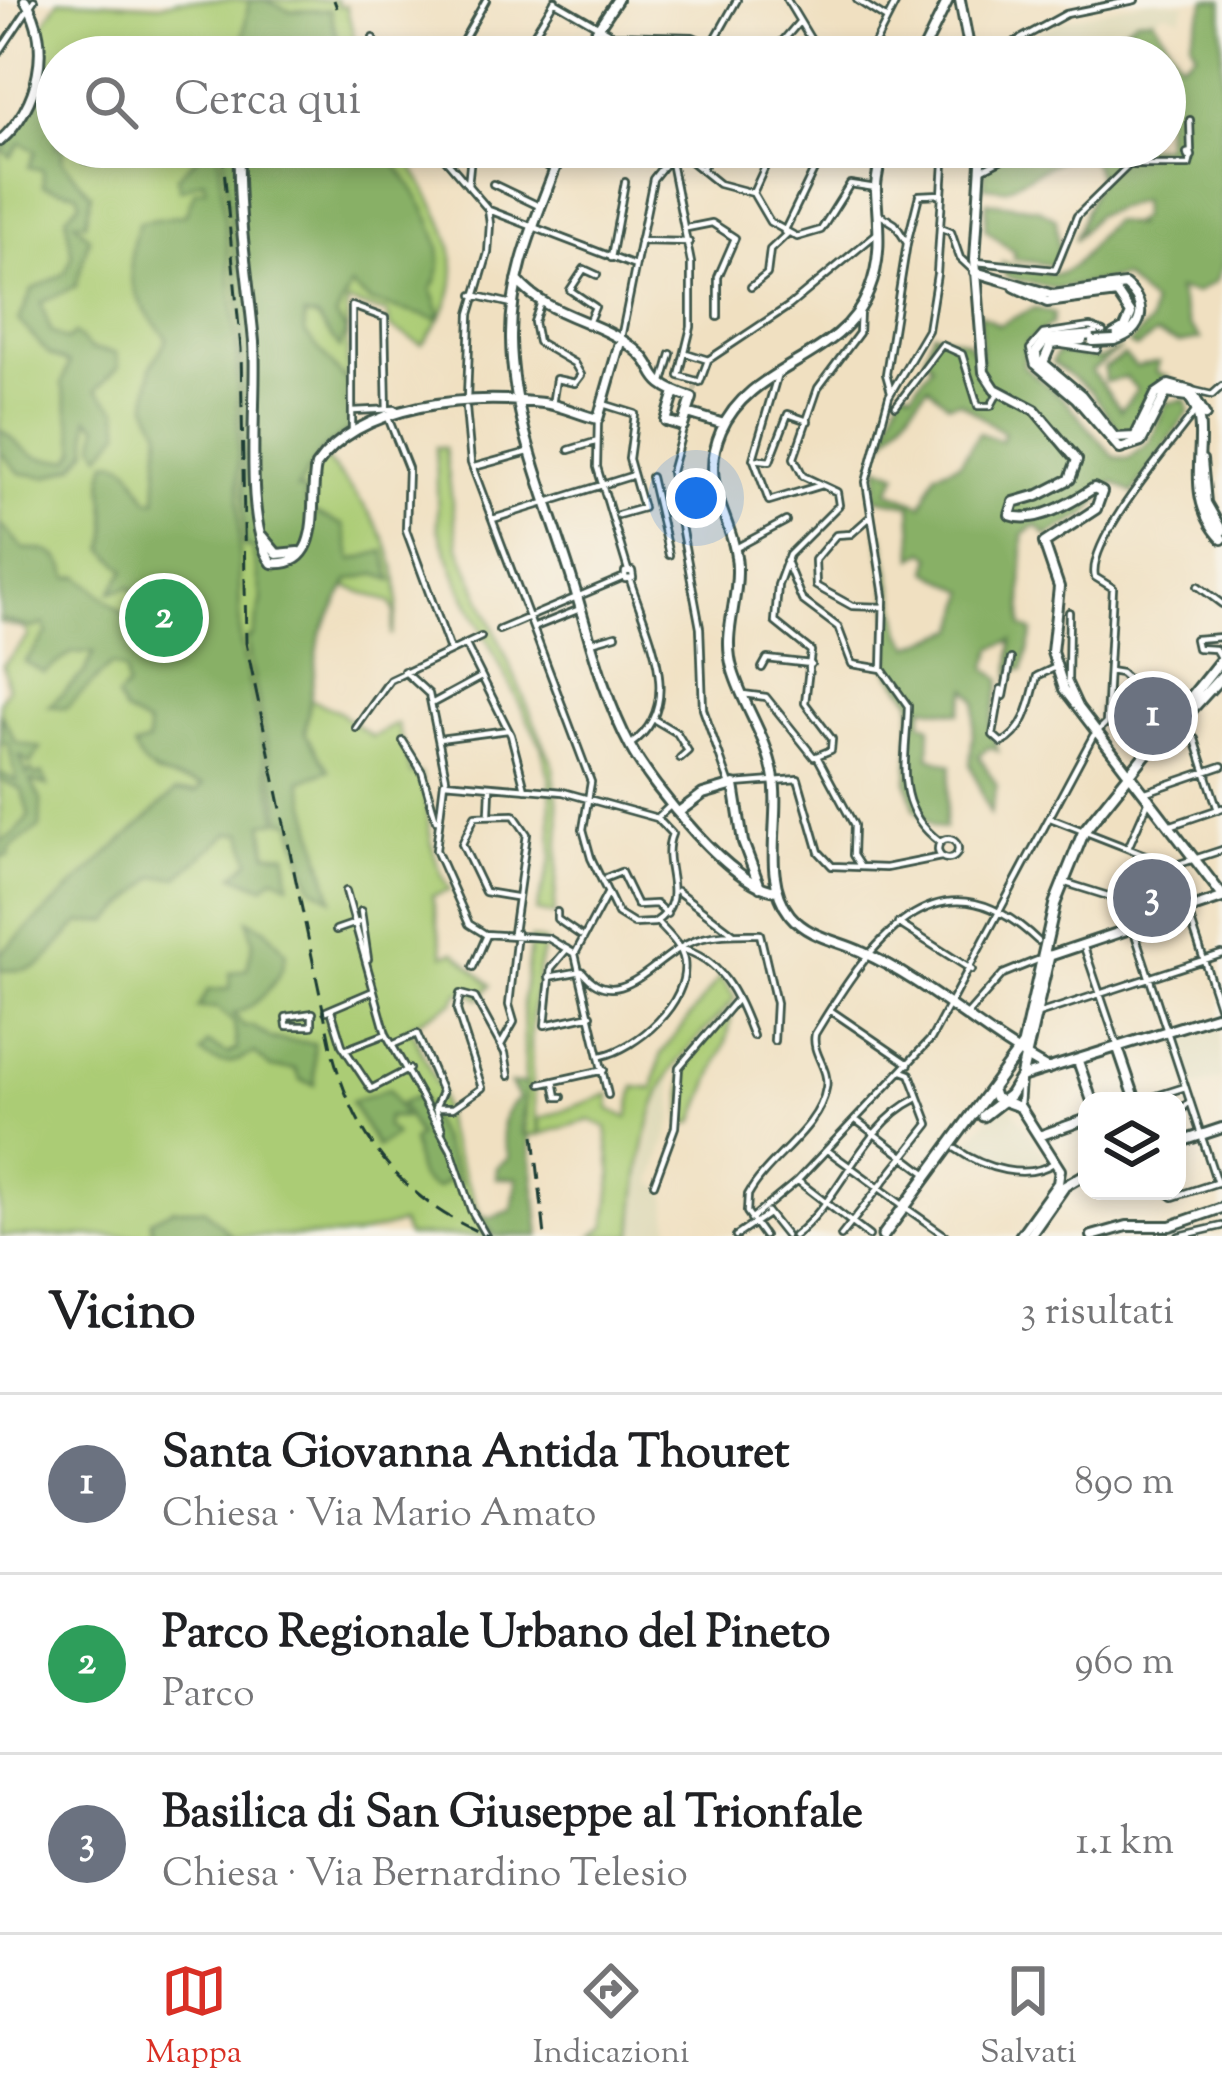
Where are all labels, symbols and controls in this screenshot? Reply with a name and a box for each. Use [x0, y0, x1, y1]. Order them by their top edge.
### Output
search box [36, 36, 1186, 168]
icon: search [78, 69, 144, 135]
text: Cerca qui [174, 70, 361, 135]
your location [666, 468, 726, 528]
pin: 2 [125, 573, 203, 663]
pin: 1 [1114, 671, 1192, 761]
pin: 3 [1113, 853, 1191, 943]
map controls [1078, 1092, 1186, 1200]
button: layers [1078, 1092, 1186, 1200]
text: Vicino [48, 1278, 195, 1351]
text: 3 risultati [1021, 1286, 1174, 1342]
text: Santa Giovanna Antida Thouret [162, 1423, 789, 1488]
text: 1 [80, 1456, 94, 1512]
text: 890 m [1074, 1456, 1174, 1512]
text: Chiesa · Via Mario Amato [162, 1488, 596, 1544]
text: Parco Regionale Urbano del Pineto [162, 1603, 830, 1668]
text: 2 [78, 1636, 96, 1692]
text: 960 m [1074, 1636, 1174, 1692]
text: Parco [162, 1668, 254, 1724]
text: Basilica di San Giuseppe al Trionfale [162, 1783, 863, 1848]
text: 3 [79, 1816, 95, 1872]
text: 1.1 km [1076, 1816, 1174, 1872]
text: Chiesa · Via Bernardino Telesio [162, 1848, 688, 1904]
tab: Mappa [145, 1958, 242, 2078]
tab: Indicazioni [533, 1958, 689, 2078]
tab: Salvati [980, 1958, 1077, 2078]

